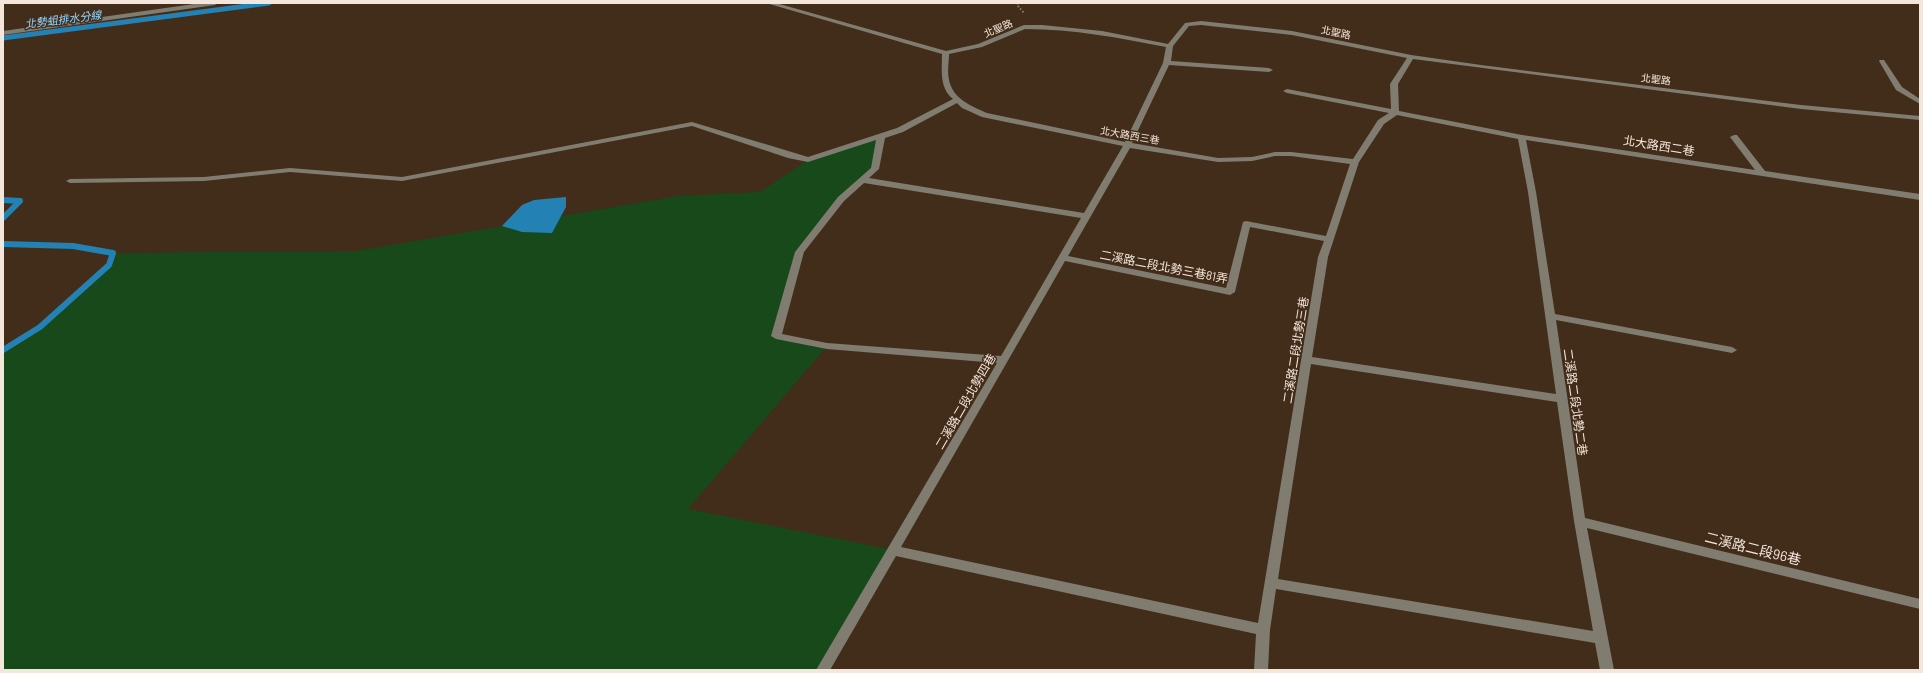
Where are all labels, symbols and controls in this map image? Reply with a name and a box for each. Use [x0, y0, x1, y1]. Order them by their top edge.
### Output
water label: 北勢蛆排水分線 [24, 8, 104, 30]
street label: 北聖路 [982, 17, 1014, 39]
street label: 北聖路 [1320, 23, 1352, 41]
street label: 北聖路 [1640, 71, 1672, 87]
street label: 北大路西三巷 [1099, 124, 1161, 146]
street label: 北大路西二巷 [1622, 132, 1696, 158]
street label: 二溪路二段北勢三巷81弄 [1099, 247, 1229, 285]
street label: 二溪路二段北勢三巷 [1280, 296, 1310, 404]
street label: 二溪路二段北勢二巷 [1562, 348, 1590, 456]
street label: 二溪路二段北勢四巷 [932, 351, 998, 451]
street label: 二溪路二段96巷 [1703, 528, 1803, 568]

